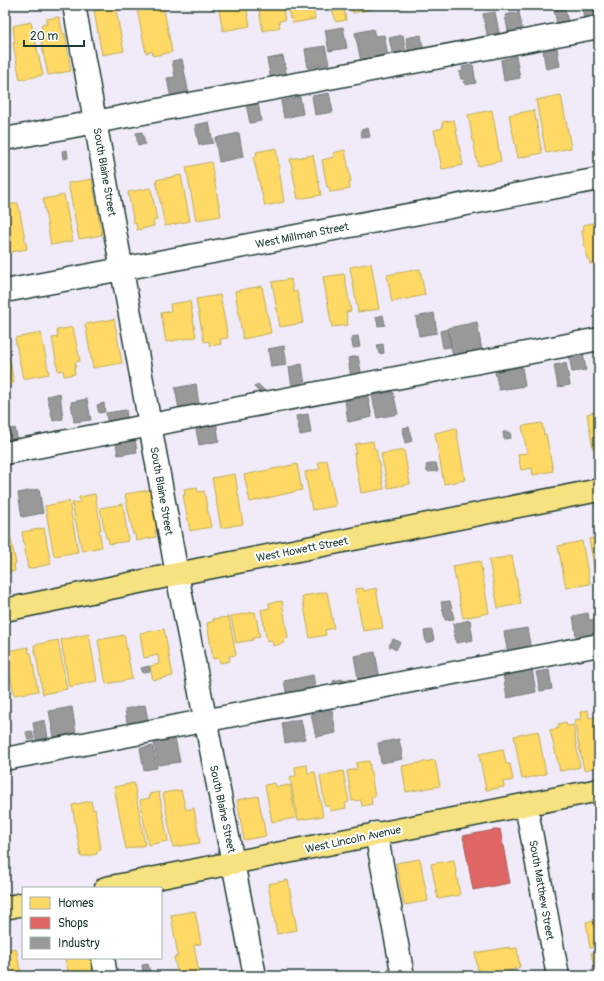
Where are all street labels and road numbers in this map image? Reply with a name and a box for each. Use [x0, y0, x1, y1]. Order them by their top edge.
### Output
street label: South Blaine Street [90, 127, 119, 218]
street label: West Millman Street [254, 220, 350, 251]
street label: South Blaine Street [147, 446, 176, 537]
street label: West Howett Street [255, 534, 350, 565]
street label: South Blaine Street [207, 764, 238, 855]
street label: West Lincoln Avenue [304, 823, 403, 856]
street label: South Matthew Street [526, 839, 557, 942]

